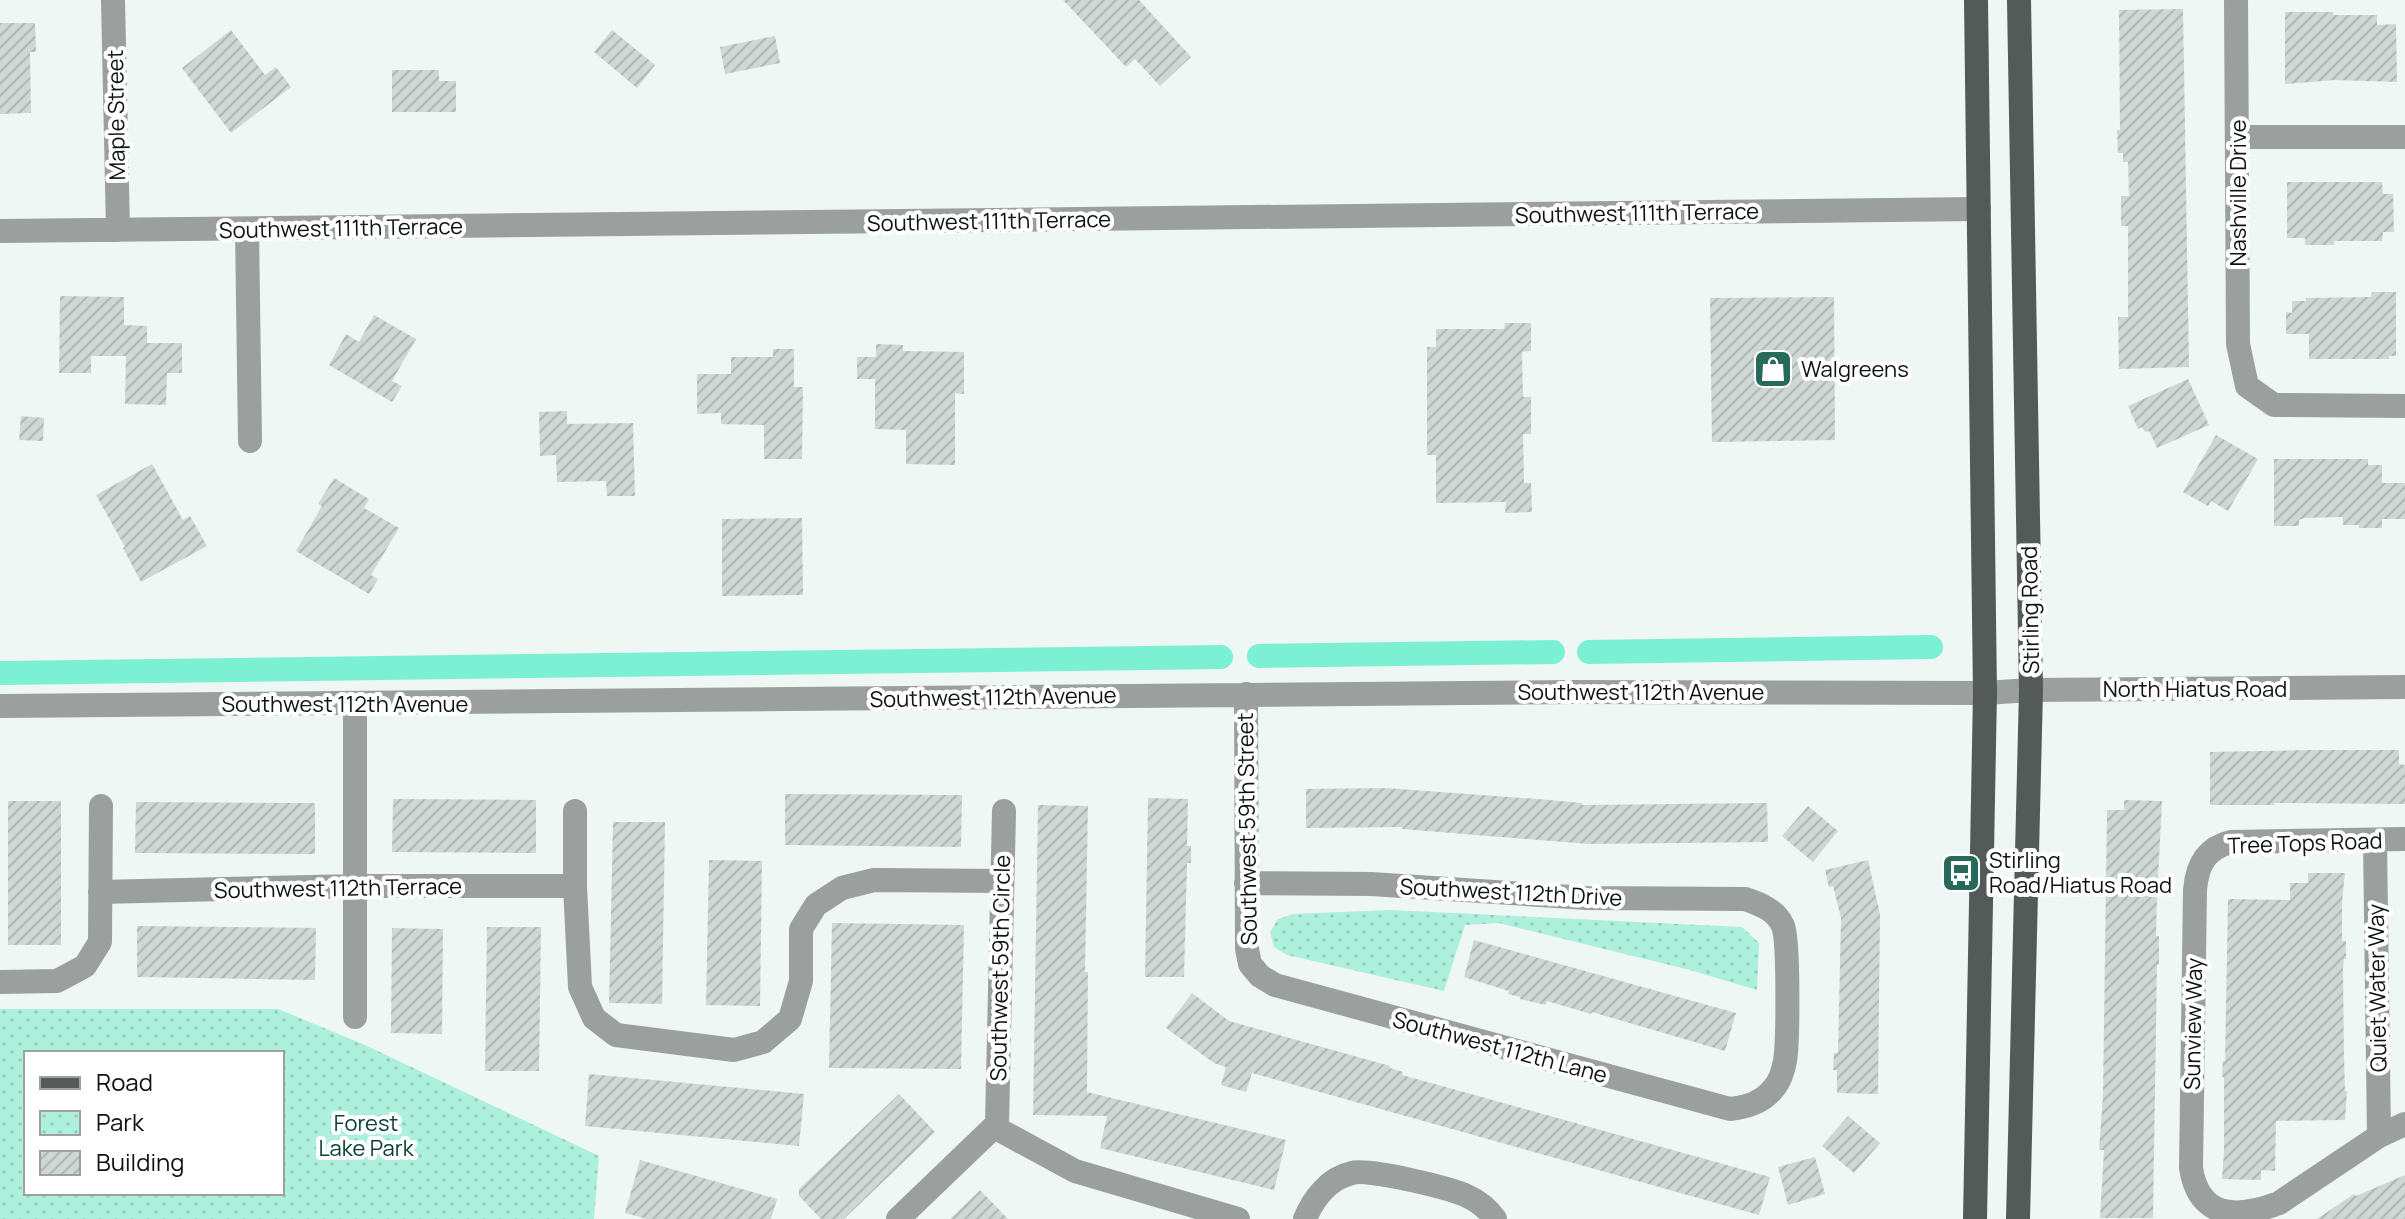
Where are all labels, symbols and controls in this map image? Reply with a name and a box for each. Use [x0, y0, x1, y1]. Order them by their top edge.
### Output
street label: Maple Street [100, 49, 132, 181]
street label: Nashville Drive [2223, 119, 2253, 267]
street label: Southwest 111th Terrace [1515, 196, 1759, 230]
street label: Southwest 111th Terrace [867, 204, 1111, 238]
street label: Southwest 111th Terrace [219, 211, 463, 245]
shop icon: Walgreens [1752, 348, 1794, 390]
place label: Walgreens [1801, 354, 1909, 384]
street label: Stirling Road [2014, 546, 2046, 674]
street label: North Hiatus Road [2103, 674, 2287, 704]
street label: Southwest 112th Avenue [1518, 677, 1765, 707]
street label: Southwest 112th Avenue [869, 680, 1117, 714]
street label: Southwest 112th Avenue [222, 689, 469, 719]
street label: Southwest 59th Street [1230, 712, 1264, 946]
street label: Tree Tops Road [2227, 825, 2383, 861]
place label: Stirling Road/Hiatus Road [1989, 845, 2172, 900]
bus stop icon: Stirling Road/Hiatus Road [1940, 852, 1982, 894]
street label: Southwest 59th Circle [983, 854, 1017, 1082]
street label: Southwest 112th Terrace [214, 871, 462, 905]
street label: Southwest 112th Drive [1399, 871, 1623, 913]
street label: Quiet Water Way [2361, 903, 2393, 1072]
street label: Sunview Way [2177, 957, 2209, 1090]
street label: Southwest 112th Lane [1389, 1004, 1611, 1090]
legend [24, 1051, 284, 1195]
text: Road [96, 1065, 153, 1098]
text: Park [96, 1105, 145, 1138]
park label: Forest Lake Park [318, 1108, 415, 1163]
text: Building [96, 1145, 184, 1178]

